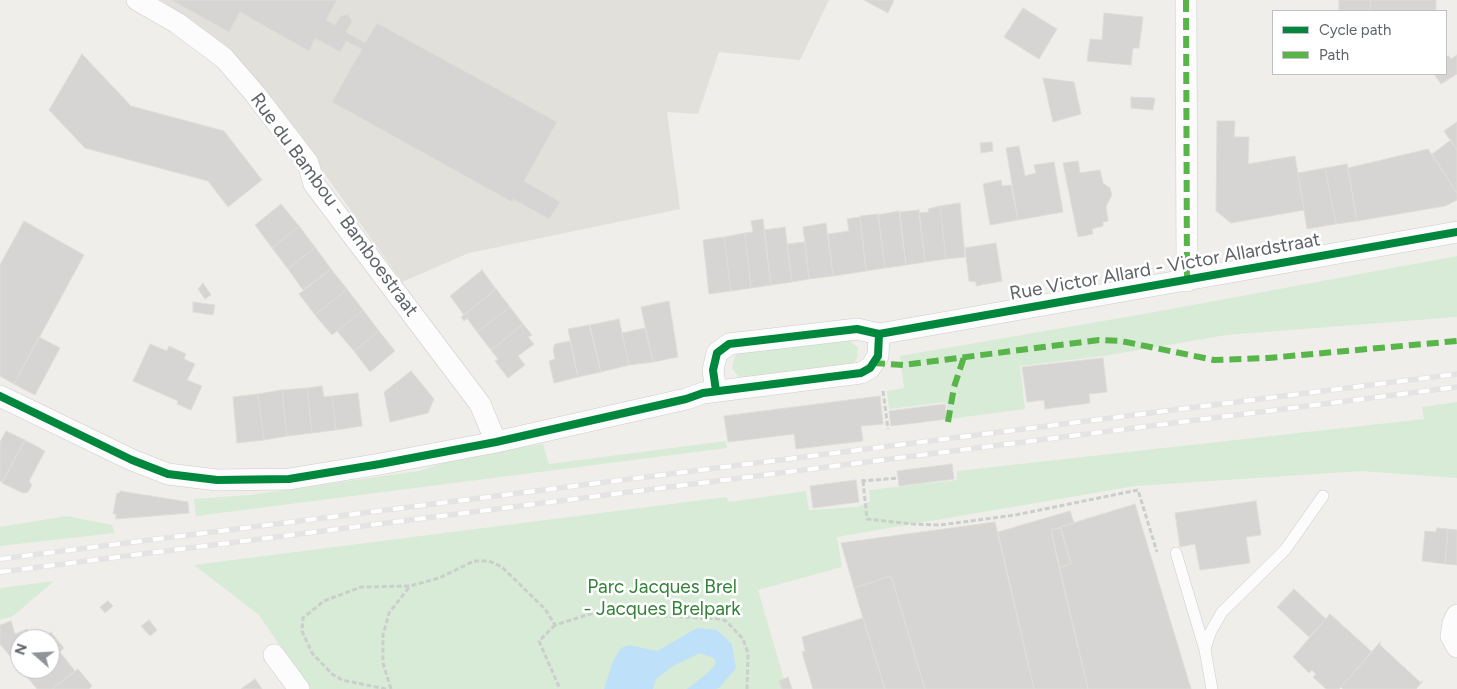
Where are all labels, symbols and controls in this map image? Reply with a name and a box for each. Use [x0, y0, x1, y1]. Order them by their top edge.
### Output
legend [1272, 10, 1447, 75]
text: Cycle path [1319, 21, 1391, 39]
text: Path [1319, 46, 1349, 64]
street label: Rue du Bambou - Bamboestraat [245, 89, 423, 321]
street label: Rue Victor Allard - Victor Allardstraat [1008, 228, 1322, 306]
park label: Parc Jacques Brel - Jacques Brelpark [583, 576, 741, 620]
north arrow [10, 629, 60, 679]
text: N [11, 641, 31, 657]

